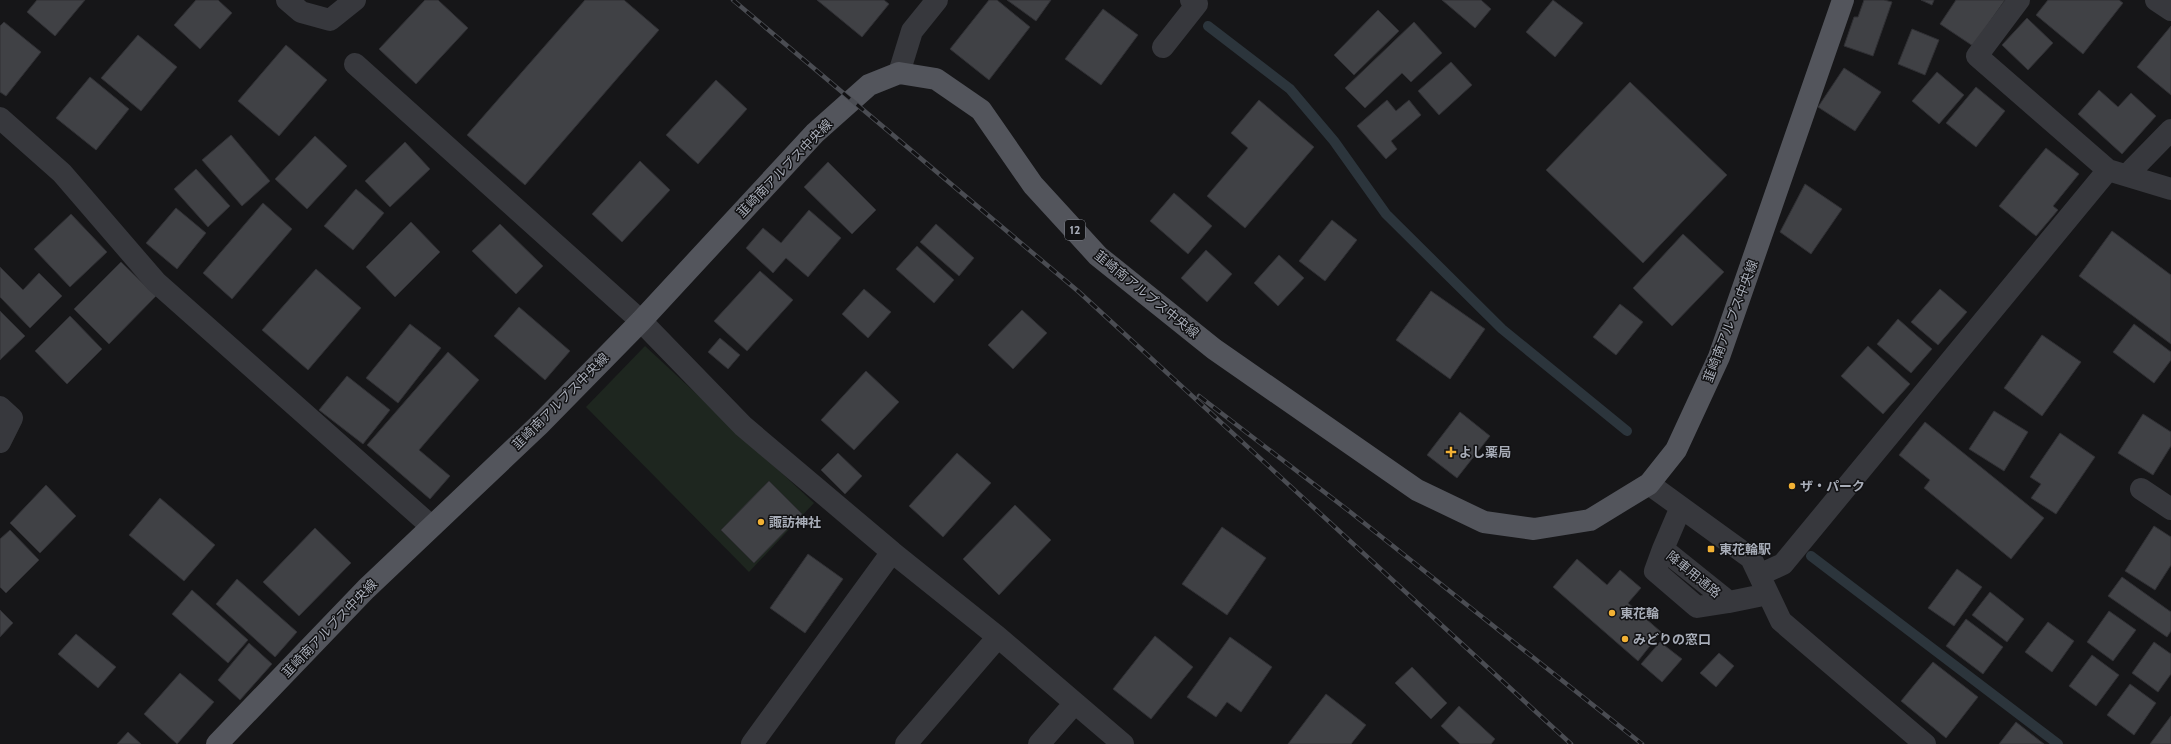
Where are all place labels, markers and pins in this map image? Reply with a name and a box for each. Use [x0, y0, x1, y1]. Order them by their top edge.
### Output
place label: よし薬局 [1459, 444, 1511, 460]
marker: よし薬局 [1446, 447, 1456, 457]
place label: ザ・パーク [1800, 478, 1865, 494]
marker: ザ・パーク [1787, 481, 1797, 491]
place label: 諏訪神社 [769, 514, 821, 530]
marker: 諏訪神社 [756, 517, 766, 527]
place label: 東花輪駅 [1719, 541, 1771, 557]
marker: 東花輪駅 [1706, 544, 1716, 554]
place label: 東花輪 [1620, 605, 1659, 621]
marker: 東花輪 [1607, 608, 1617, 618]
place label: みどりの窓口 [1633, 631, 1711, 647]
marker: みどりの窓口 [1620, 634, 1630, 644]

